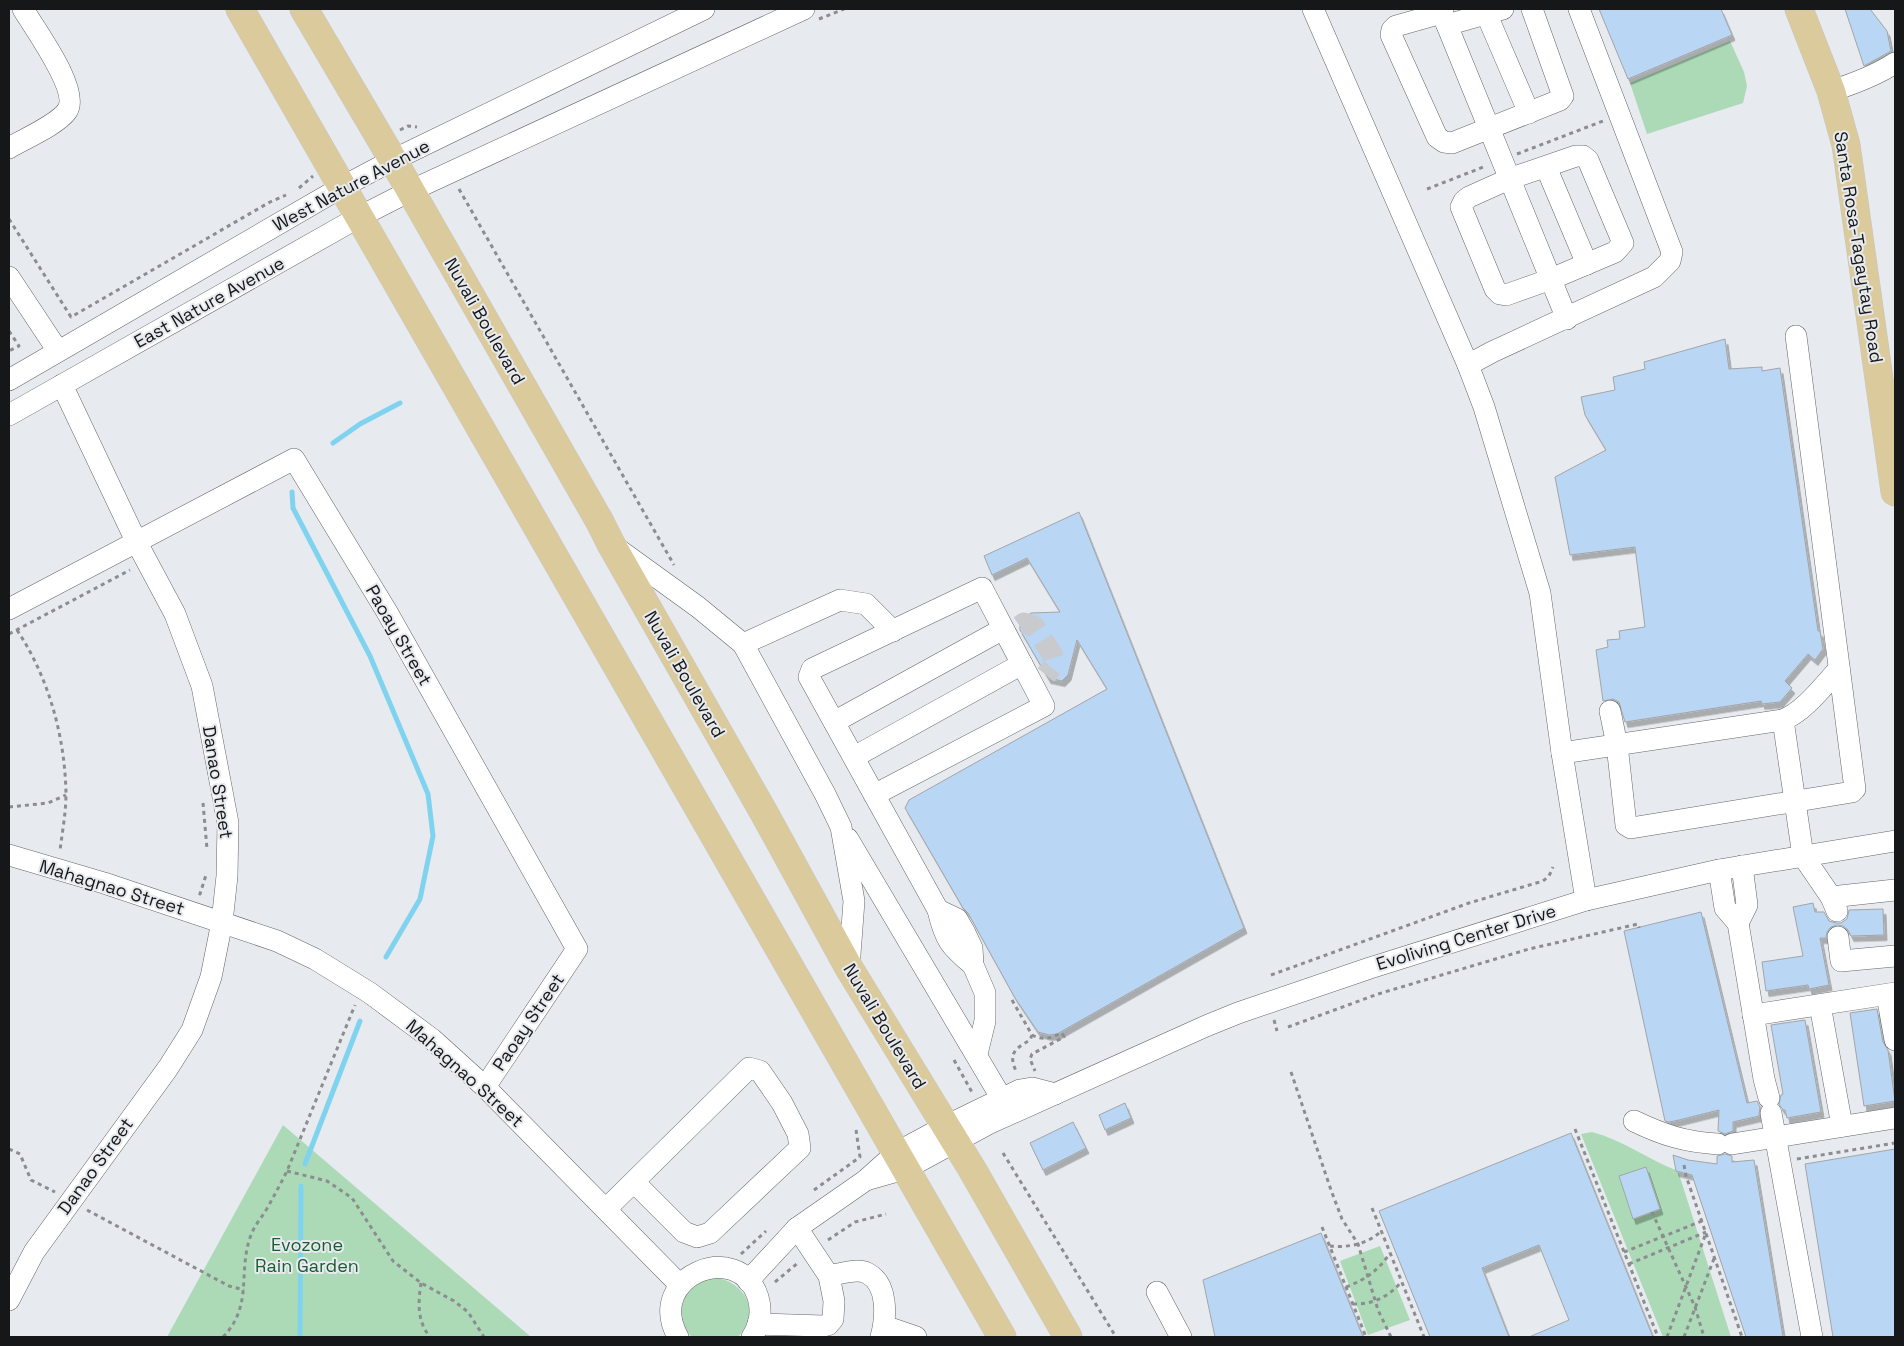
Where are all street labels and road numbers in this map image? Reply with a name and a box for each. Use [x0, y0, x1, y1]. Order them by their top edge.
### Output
street label: Santa Rosa-Tagaytay Road [1829, 130, 1889, 364]
street label: West Nature Avenue [269, 134, 433, 236]
street label: East Nature Avenue [130, 251, 288, 353]
street label: Nuvali Boulevard [439, 253, 531, 389]
street label: Paoay Street [361, 580, 437, 690]
street label: Nuvali Boulevard [639, 606, 731, 742]
street label: Danao Street [198, 724, 238, 840]
street label: Mahagnao Street [37, 854, 187, 920]
street label: Evoliving Center Drive [1373, 899, 1559, 975]
street label: Nuvali Boulevard [838, 959, 932, 1093]
street label: Paoay Street [487, 969, 569, 1075]
street label: Mahagnao Street [401, 1014, 529, 1132]
street label: Danao Street [52, 1113, 138, 1219]

